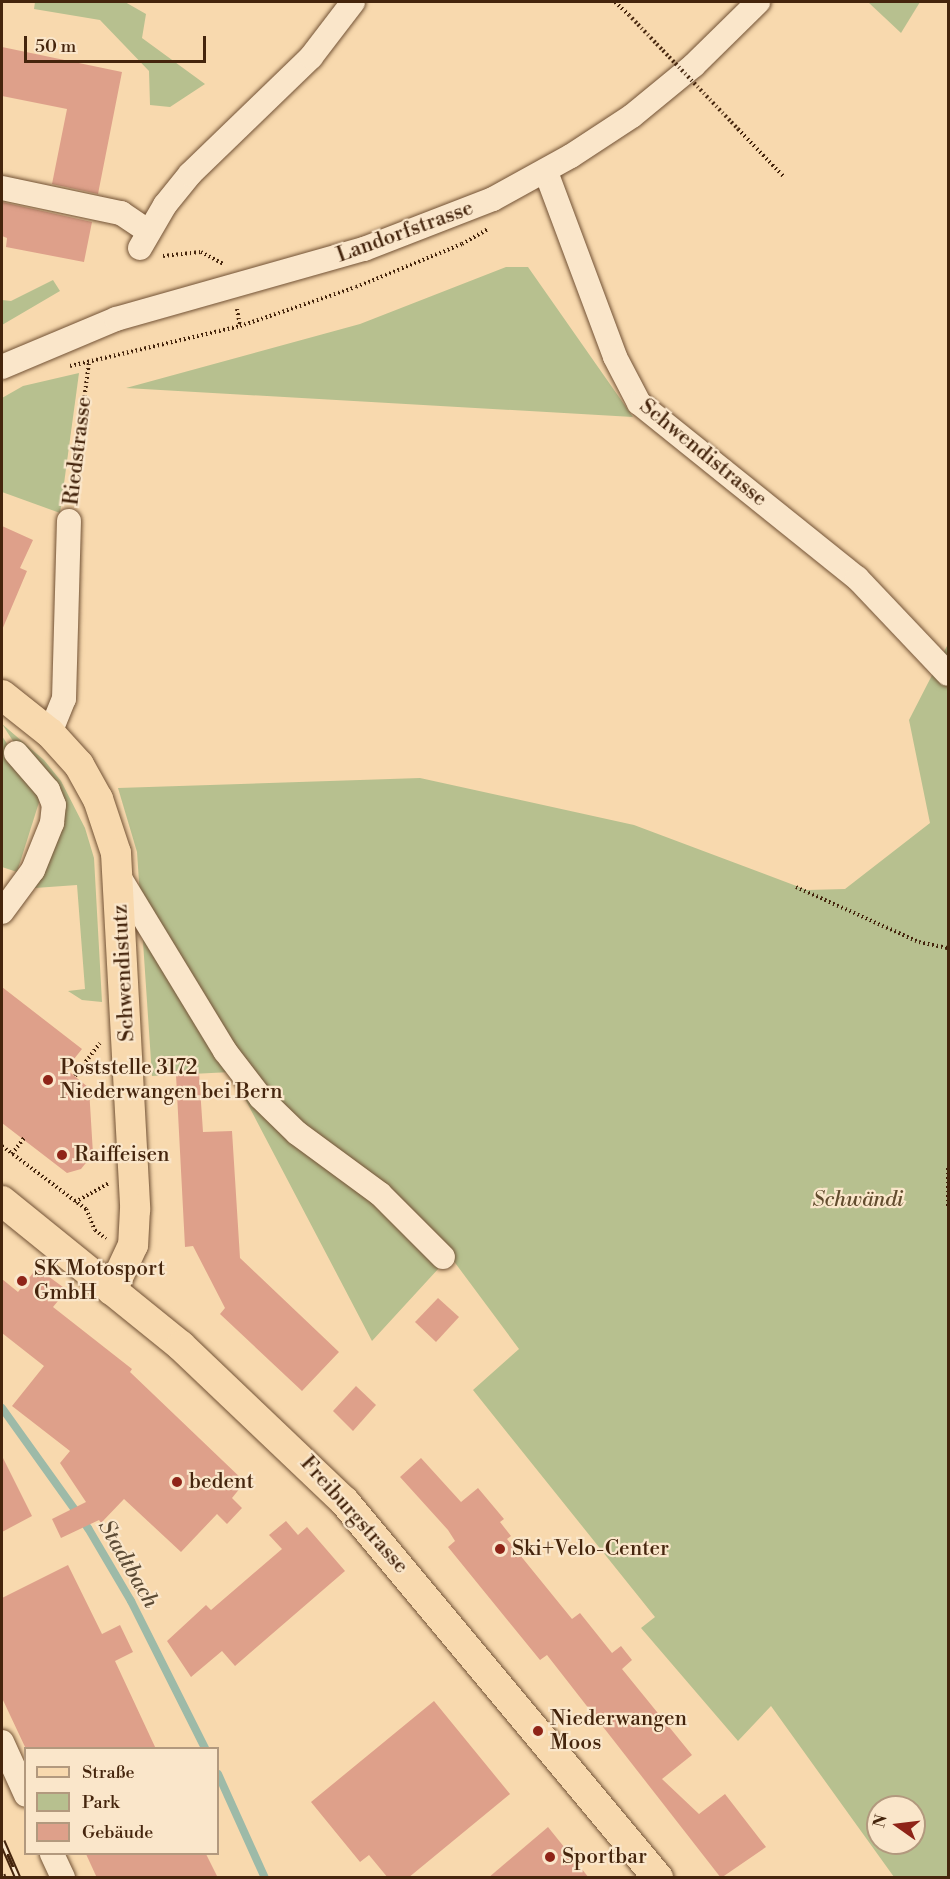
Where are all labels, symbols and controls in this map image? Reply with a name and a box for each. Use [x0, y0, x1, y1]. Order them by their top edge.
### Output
scale bar [27, 24, 208, 62]
text: 50 m [35, 35, 76, 58]
street label: Landorfstrasse [333, 196, 477, 268]
street label: Schwendistrasse [634, 394, 772, 512]
street label: Riedstrasse [59, 395, 97, 507]
street label: Schwendistutz [108, 904, 140, 1042]
place label: Poststelle 3172 Niederwangen bei Bern [60, 1055, 283, 1105]
marker: Poststelle 3172 Niederwangen bei Bern [41, 1073, 55, 1087]
place label: Raiffeisen [74, 1142, 170, 1168]
marker: Raiffeisen [55, 1148, 69, 1162]
park label: Schwändi [812, 1187, 904, 1213]
place label: SK Motosport GmbH [34, 1256, 165, 1306]
marker: SK Motosport GmbH [15, 1274, 29, 1288]
street label: Freiburgstrasse [295, 1451, 413, 1579]
place label: bedent [189, 1469, 254, 1495]
marker: bedent [170, 1475, 184, 1489]
water label: Stadtbach [92, 1515, 164, 1613]
place label: Ski+Velo-Center [512, 1536, 669, 1562]
marker: Ski+Velo-Center [493, 1542, 507, 1556]
place label: Niederwangen Moos [550, 1706, 687, 1756]
marker: Niederwangen Moos [531, 1724, 545, 1738]
legend [24, 1747, 219, 1855]
text: Straße [82, 1761, 135, 1784]
text: Park [82, 1791, 119, 1814]
north arrow [866, 1795, 926, 1855]
text: N [869, 1813, 892, 1830]
text: Gebäude [82, 1821, 153, 1844]
place label: Sportbar [562, 1844, 647, 1870]
marker: Sportbar [543, 1850, 557, 1864]

